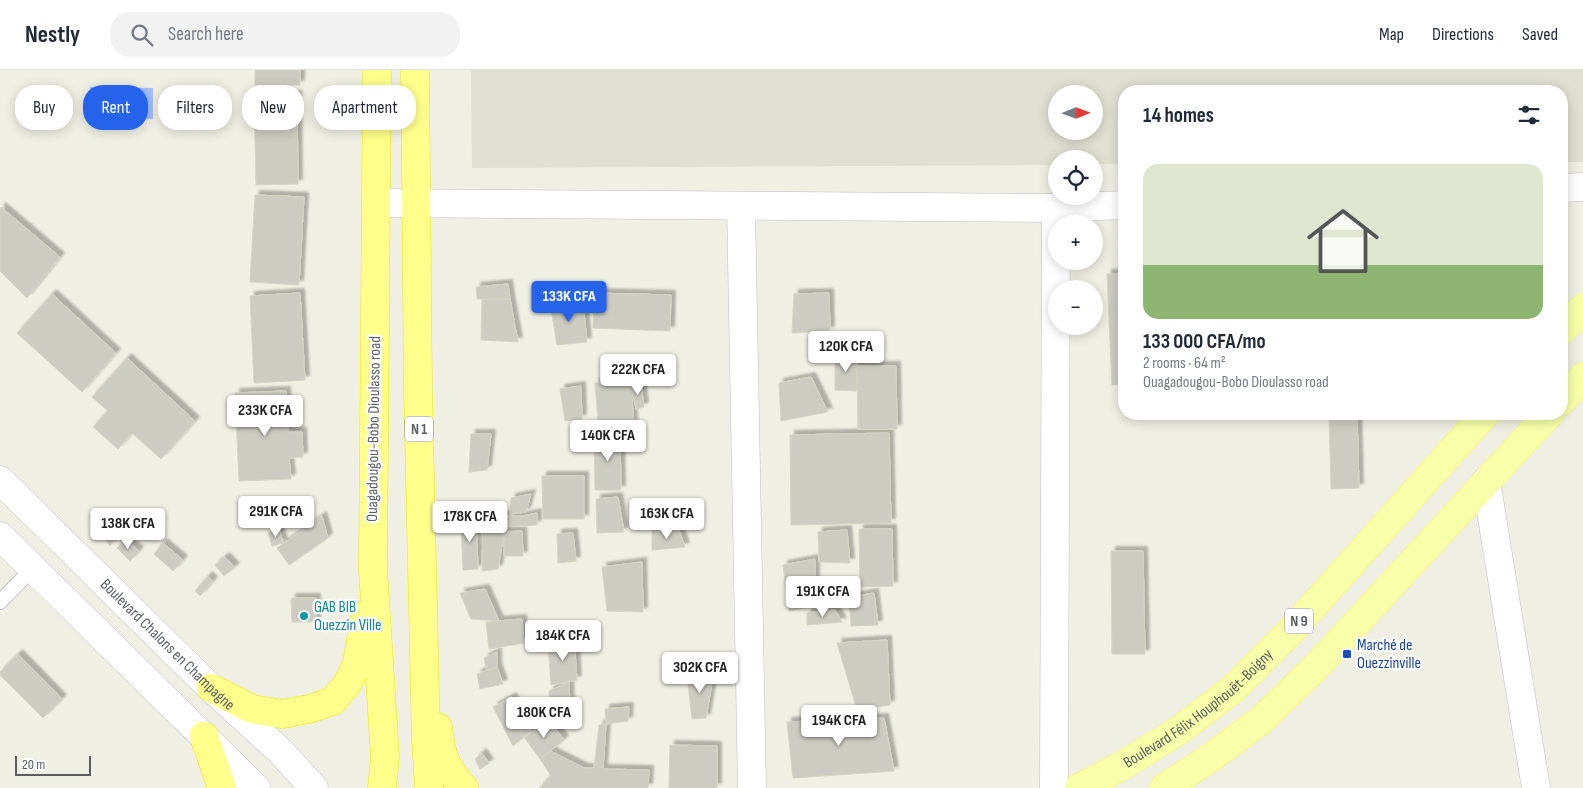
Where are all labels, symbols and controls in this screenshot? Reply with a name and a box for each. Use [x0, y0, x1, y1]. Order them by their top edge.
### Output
search box [110, 12, 460, 57]
text: Nestly [25, 20, 80, 49]
icon: search [128, 21, 156, 49]
text: Search here [168, 23, 244, 46]
text: Map [1379, 24, 1404, 45]
text: Directions [1432, 24, 1494, 45]
text: Saved [1522, 24, 1558, 45]
chip: Buy [15, 85, 73, 130]
chip: Rent [83, 85, 148, 130]
chip: Filters [158, 85, 232, 130]
chip: New [242, 85, 304, 130]
chip: Apartment [314, 85, 416, 130]
north arrow [1048, 85, 1102, 140]
map controls [1048, 85, 1103, 335]
icon: filters [1515, 101, 1543, 129]
text: 14 homes [1143, 103, 1214, 128]
button: locate [1048, 150, 1103, 205]
icon: home [1298, 196, 1388, 286]
button: + [1048, 215, 1103, 270]
pin: 133K CFA [517, 280, 621, 323]
button: − [1048, 280, 1103, 335]
text: 133K CFA [542, 287, 596, 306]
text: 133 000 CFA/mo [1143, 329, 1266, 354]
pin: 120K CFA [794, 330, 898, 373]
street label: Ouagadougou-Bobo Dioulasso road [363, 336, 385, 522]
text: 120K CFA [819, 337, 873, 356]
pin: 222K CFA [586, 354, 690, 396]
text: 2 rooms · 64 m² [1143, 354, 1226, 373]
text: 222K CFA [611, 360, 665, 379]
text: Ouagadougou-Bobo Dioulasso road [1143, 373, 1329, 392]
pin: 233K CFA [213, 394, 317, 437]
text: 233K CFA [238, 401, 292, 420]
road number: N 1 [405, 416, 433, 442]
pin: 140K CFA [556, 420, 660, 462]
text: 140K CFA [581, 426, 635, 445]
pin: 291K CFA [224, 496, 328, 538]
pin: 163K CFA [615, 498, 719, 540]
pin: 178K CFA [418, 500, 522, 543]
text: 291K CFA [249, 502, 303, 521]
text: 163K CFA [640, 504, 694, 523]
text: 178K CFA [443, 507, 497, 526]
pin: 138K CFA [76, 508, 180, 550]
text: 138K CFA [101, 514, 155, 533]
street label: Boulevard Chalons en Champagne [96, 575, 239, 715]
pin: 191K CFA [771, 576, 875, 618]
text: 191K CFA [797, 582, 849, 601]
place label: GAB BIB Ouezzin Ville [314, 598, 381, 635]
road number: N 9 [1285, 608, 1313, 634]
marker: GAB BIB Ouezzin Ville [298, 610, 310, 622]
pin: 184K CFA [511, 620, 615, 662]
text: 184K CFA [536, 626, 590, 645]
place label: Marché de Ouezzinville [1357, 636, 1421, 673]
street label: Boulevard Félix Houphouët-Boigny [1120, 645, 1277, 772]
marker: Marché de Ouezzinville [1341, 648, 1353, 660]
pin: 302K CFA [648, 652, 752, 694]
text: 302K CFA [673, 658, 727, 677]
pin: 180K CFA [492, 696, 596, 739]
text: 180K CFA [517, 703, 571, 722]
pin: 194K CFA [787, 704, 891, 747]
text: 194K CFA [812, 711, 866, 730]
scale bar [15, 753, 91, 776]
text: 20 m [22, 756, 45, 773]

